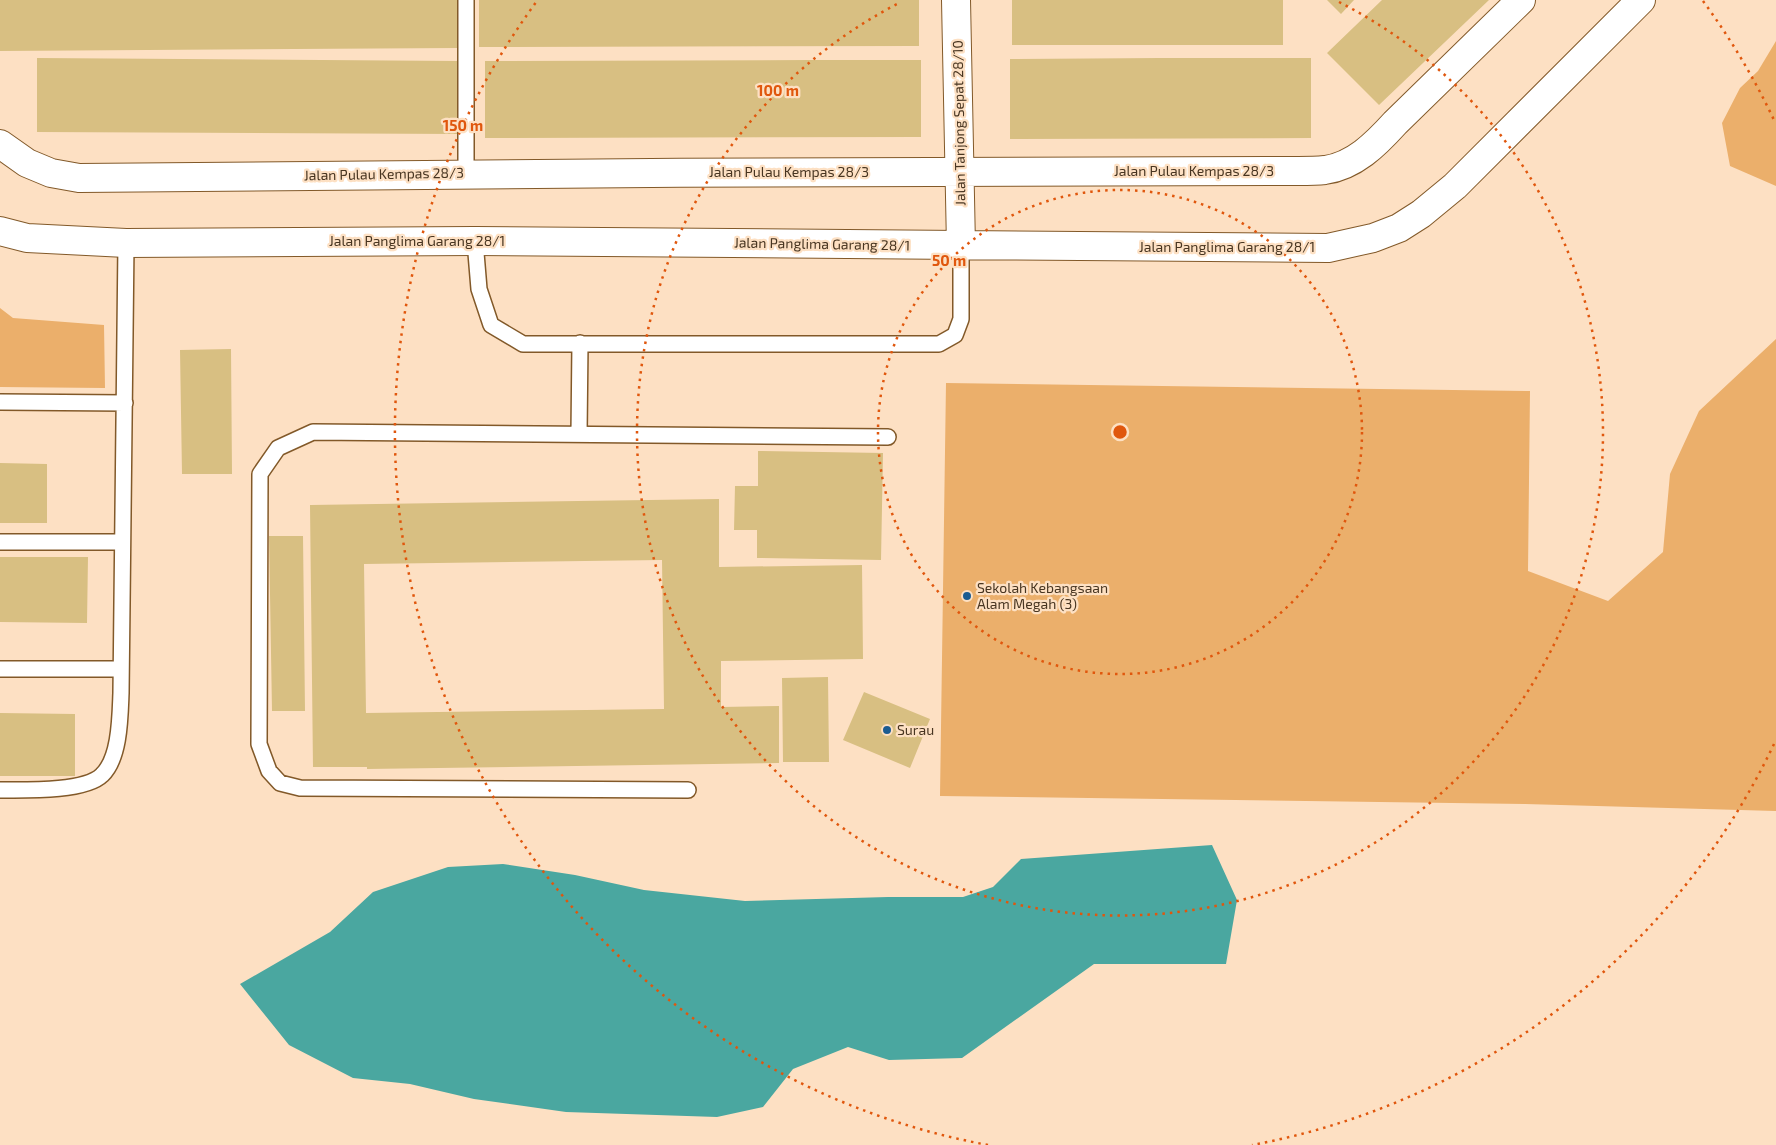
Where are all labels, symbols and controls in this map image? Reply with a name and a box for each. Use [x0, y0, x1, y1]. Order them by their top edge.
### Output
street label: Jalan Tanjong Sepat 28/10 [949, 40, 968, 206]
text: 100 m [757, 81, 799, 99]
text: 150 m [443, 116, 483, 134]
street label: Jalan Pulau Kempas 28/3 [1114, 162, 1274, 179]
street label: Jalan Pulau Kempas 28/3 [709, 163, 869, 180]
street label: Jalan Pulau Kempas 28/3 [304, 164, 464, 183]
street label: Jalan Panglima Garang 28/1 [329, 232, 505, 249]
street label: Jalan Panglima Garang 28/1 [734, 233, 910, 254]
street label: Jalan Panglima Garang 28/1 [1139, 238, 1315, 255]
text: 50 m [932, 251, 966, 269]
centre of rings [1111, 423, 1129, 441]
place label: Sekolah Kebangsaan Alam Megah (3) [977, 579, 1108, 612]
marker: Sekolah Kebangsaan Alam Megah (3) [961, 590, 973, 602]
place label: Surau [897, 721, 934, 738]
marker: Surau [881, 724, 893, 736]

